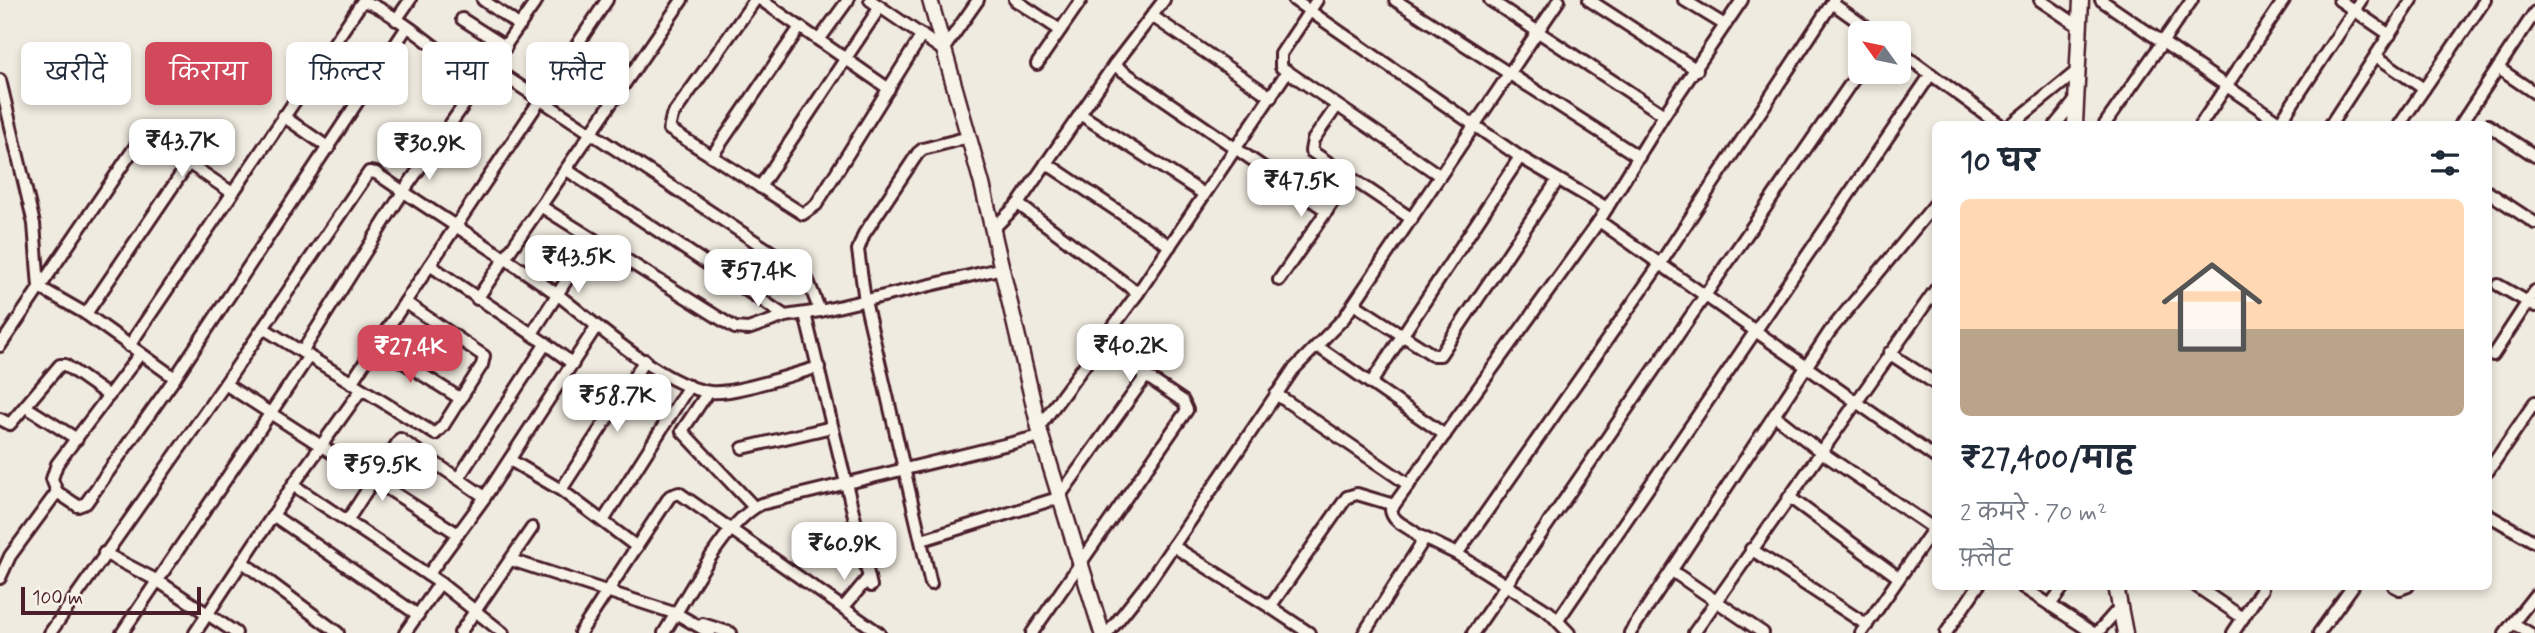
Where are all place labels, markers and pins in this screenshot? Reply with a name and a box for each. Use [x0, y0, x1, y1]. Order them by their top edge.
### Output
pin: ₹43.7K [125, 120, 239, 179]
pin: ₹30.9K [372, 122, 486, 182]
pin: ₹47.5K [1244, 160, 1358, 219]
pin: ₹43.5K [521, 236, 635, 295]
pin: ₹57.4K [701, 250, 815, 309]
pin: ₹40.2K [1073, 324, 1187, 384]
pin: ₹27.4K [353, 326, 467, 385]
pin: ₹58.7K [560, 374, 674, 434]
pin: ₹59.5K [325, 444, 439, 503]
pin: ₹60.9K [787, 522, 901, 582]

